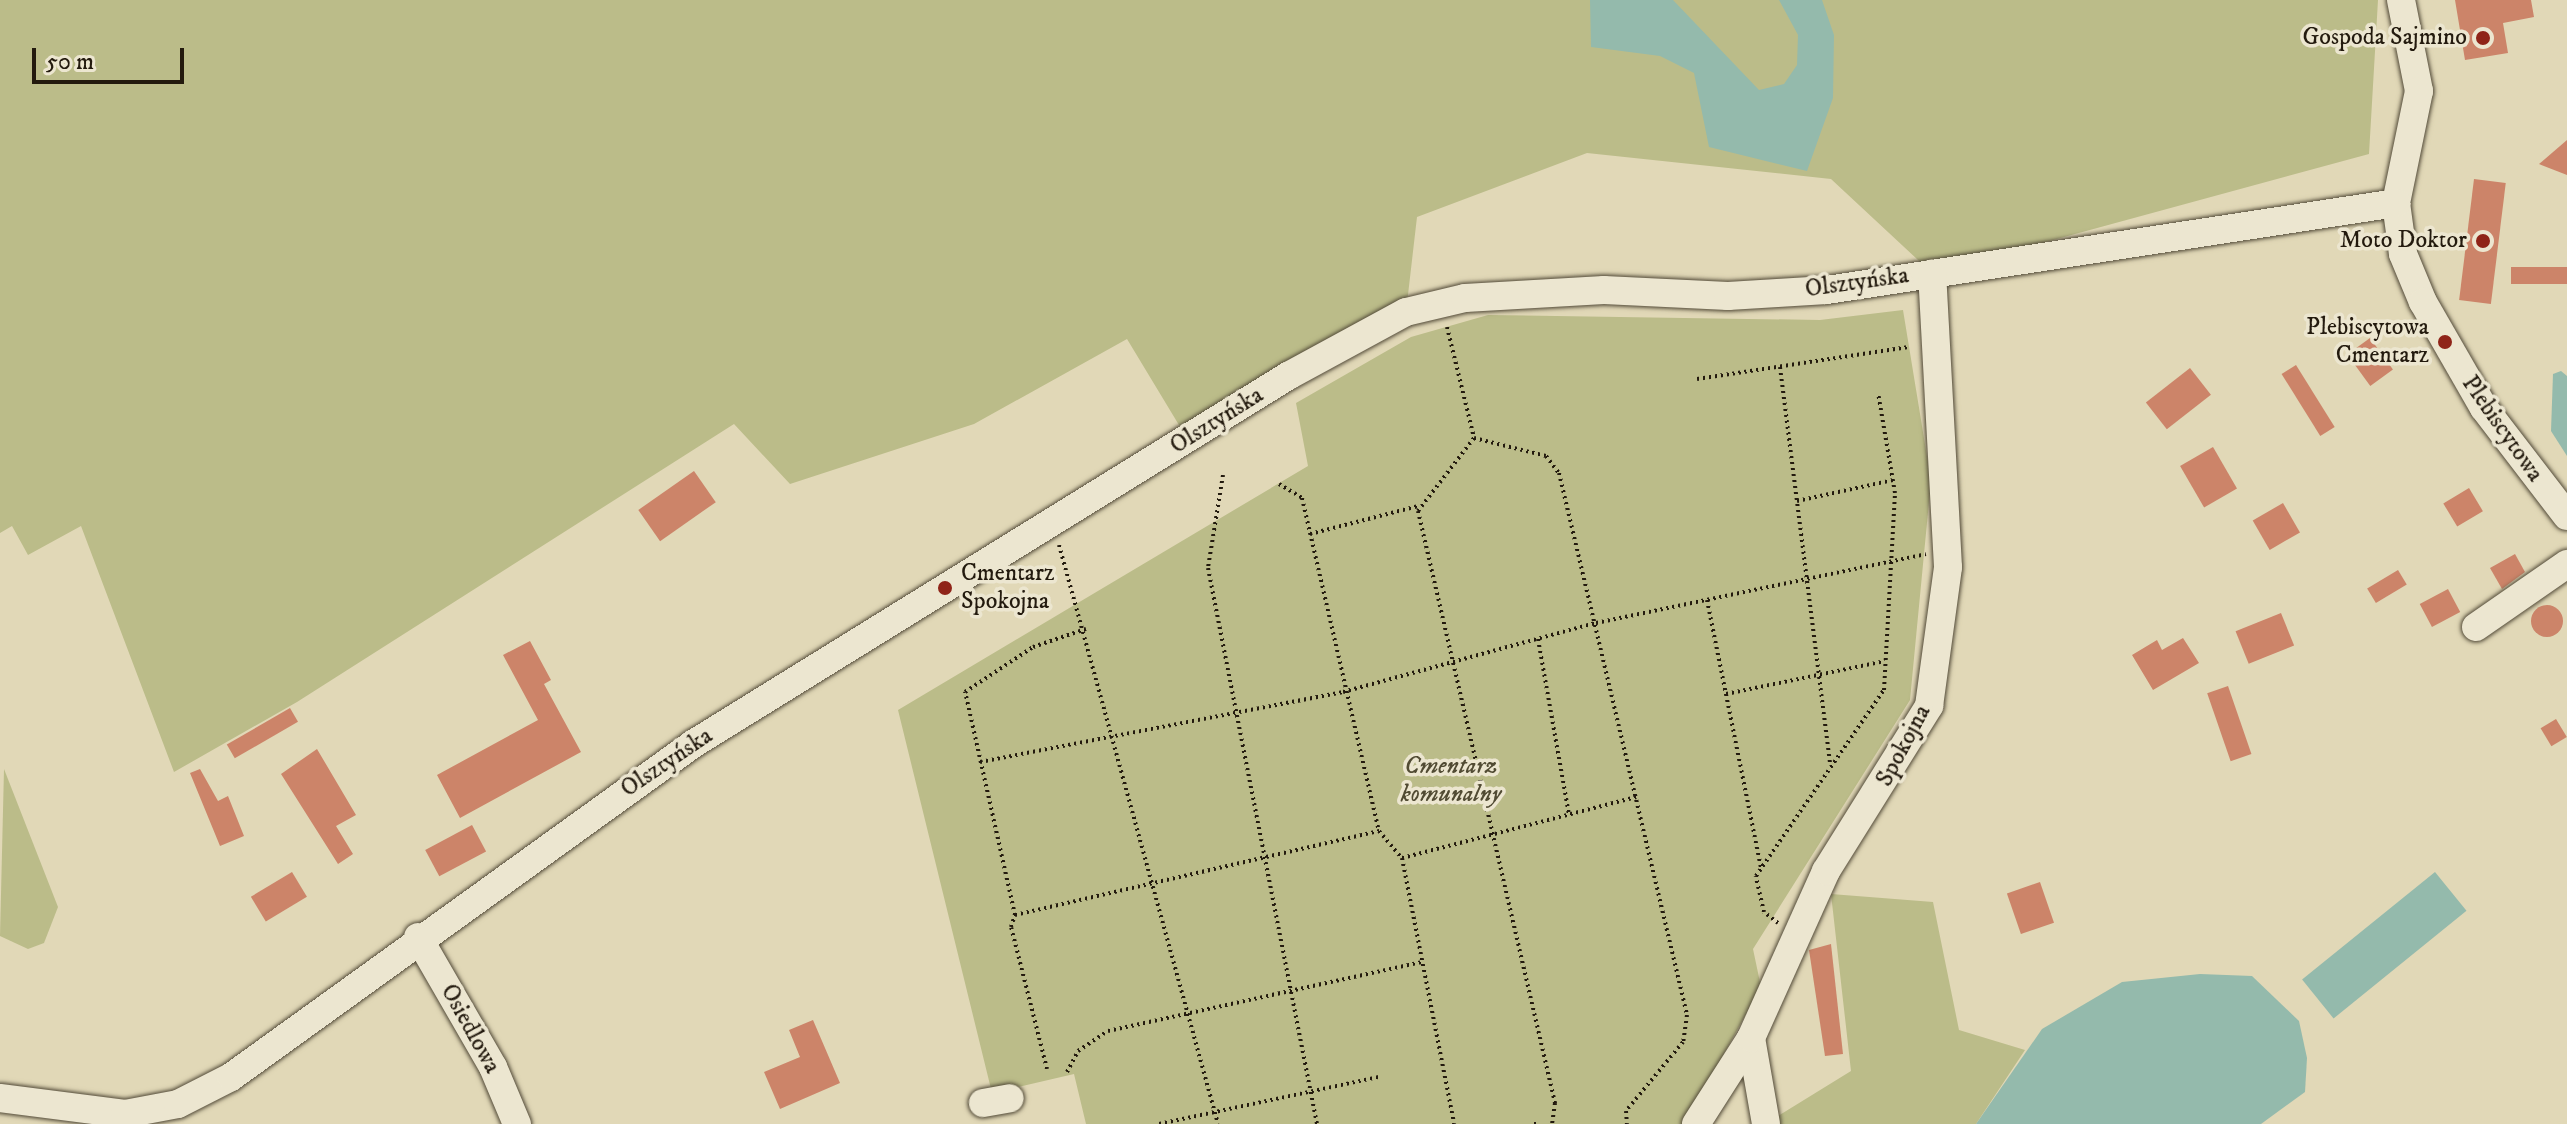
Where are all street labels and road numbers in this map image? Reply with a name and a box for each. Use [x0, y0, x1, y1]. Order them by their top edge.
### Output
street label: Olsztyńska [1803, 261, 1911, 305]
street label: Plebiscytowa [2455, 370, 2549, 488]
street label: Olsztyńska [1165, 381, 1269, 461]
street label: Spokojna [1871, 700, 1937, 792]
street label: Olsztyńska [616, 722, 718, 804]
street label: Osiedlowa [434, 979, 506, 1079]

